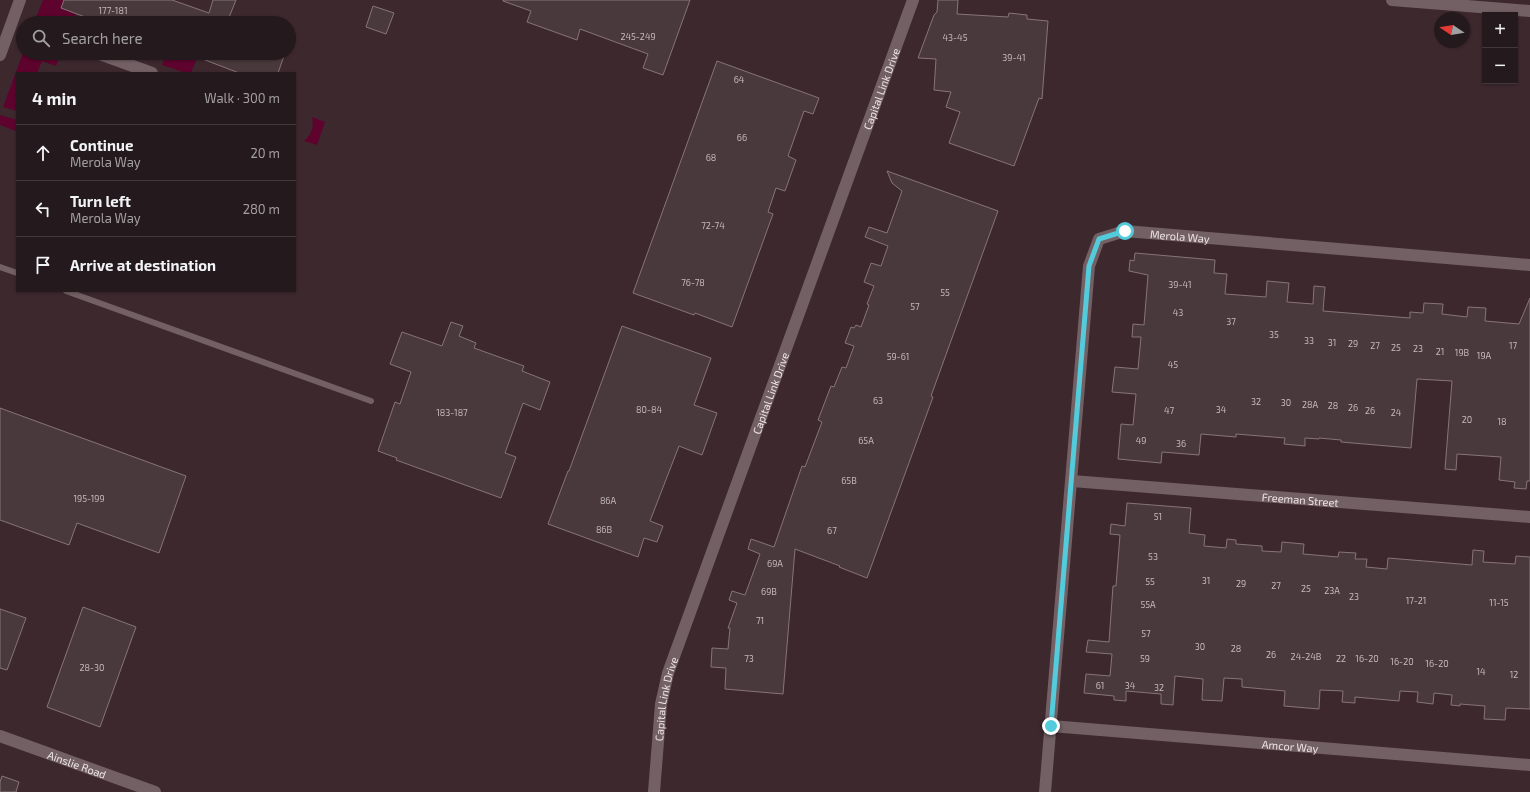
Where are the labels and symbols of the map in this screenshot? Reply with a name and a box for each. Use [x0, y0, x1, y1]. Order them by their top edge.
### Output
house number: 177-181 [99, 5, 128, 16]
north arrow [1434, 12, 1470, 48]
house number: 245-249 [620, 31, 656, 42]
house number: 43-45 [943, 32, 968, 43]
street label: Capital Link Drive [860, 46, 902, 131]
house number: 39-41 [1002, 52, 1026, 63]
house number: 64 [734, 74, 745, 85]
house number: 66 [737, 132, 747, 143]
house number: 68 [706, 152, 716, 163]
house number: 72-74 [701, 220, 725, 231]
route start [1116, 222, 1134, 240]
street label: Merola Way [1150, 227, 1211, 245]
house number: 76-78 [681, 277, 705, 288]
house number: 39-41 [1168, 279, 1192, 290]
house number: 55 [940, 287, 950, 298]
house number: 57 [910, 301, 920, 312]
house number: 43 [1173, 307, 1183, 318]
house number: 37 [1226, 316, 1236, 327]
house number: 35 [1269, 329, 1279, 340]
house number: 33 [1304, 335, 1314, 346]
house number: 31 [1328, 337, 1336, 348]
house number: 29 [1348, 338, 1358, 349]
house number: 27 [1370, 340, 1380, 351]
house number: 17 [1509, 340, 1517, 351]
house number: 25 [1391, 342, 1401, 353]
house number: 23 [1413, 343, 1423, 354]
house number: 21 [1436, 346, 1444, 357]
house number: 19B [1455, 347, 1470, 358]
street label: Capital Link Drive [749, 350, 791, 436]
house number: 19A [1477, 350, 1492, 361]
house number: 59-61 [887, 351, 909, 362]
house number: 45 [1168, 359, 1178, 370]
house number: 63 [873, 395, 883, 406]
house number: 32 [1251, 396, 1261, 407]
house number: 30 [1281, 397, 1291, 408]
house number: 28A [1302, 399, 1318, 410]
house number: 28 [1328, 400, 1338, 411]
house number: 26 [1348, 402, 1358, 413]
house number: 80-84 [636, 404, 662, 415]
house number: 34 [1216, 404, 1227, 415]
house number: 47 [1164, 405, 1174, 416]
house number: 26 [1365, 405, 1375, 416]
house number: 183-187 [436, 407, 468, 418]
house number: 24 [1391, 407, 1402, 418]
house number: 20 [1462, 414, 1472, 425]
house number: 18 [1497, 416, 1507, 427]
house number: 65A [858, 435, 874, 446]
house number: 49 [1136, 435, 1146, 446]
house number: 36 [1176, 438, 1186, 449]
house number: 65B [841, 475, 857, 486]
street label: Freeman Street [1261, 489, 1339, 508]
house number: 195-199 [73, 493, 105, 504]
house number: 86A [600, 495, 617, 506]
house number: 51 [1154, 511, 1162, 522]
house number: 86B [596, 524, 613, 535]
house number: 67 [827, 525, 837, 536]
house number: 53 [1148, 551, 1158, 562]
house number: 69A [767, 558, 783, 569]
house number: 31 [1202, 575, 1210, 586]
house number: 55 [1145, 576, 1155, 587]
house number: 29 [1236, 578, 1246, 589]
house number: 27 [1271, 580, 1281, 591]
house number: 25 [1301, 583, 1311, 594]
house number: 23A [1324, 585, 1340, 596]
house number: 69B [761, 586, 777, 597]
house number: 23 [1349, 591, 1359, 602]
house number: 17-21 [1406, 595, 1426, 606]
house number: 11-15 [1489, 597, 1509, 608]
house number: 55A [1140, 599, 1156, 610]
house number: 71 [756, 615, 764, 626]
house number: 57 [1141, 628, 1151, 639]
house number: 30 [1195, 641, 1205, 652]
house number: 28 [1231, 643, 1241, 654]
house number: 26 [1266, 649, 1276, 660]
house number: 24-24B [1291, 651, 1322, 662]
house number: 73 [744, 653, 754, 664]
house number: 59 [1140, 653, 1150, 664]
house number: 22 [1336, 653, 1346, 664]
house number: 16-20 [1355, 653, 1379, 664]
street label: Capital Link Drive [652, 655, 680, 742]
house number: 16-20 [1390, 656, 1414, 667]
house number: 16-20 [1425, 658, 1449, 669]
house number: 28-30 [80, 662, 105, 673]
house number: 14 [1476, 666, 1486, 677]
house number: 12 [1510, 669, 1518, 680]
house number: 61 [1096, 680, 1104, 691]
house number: 34 [1125, 680, 1136, 691]
house number: 32 [1154, 682, 1164, 693]
route end [1042, 717, 1060, 735]
street label: Amcor Way [1261, 737, 1319, 754]
street label: Ainslie Road [46, 747, 108, 780]

